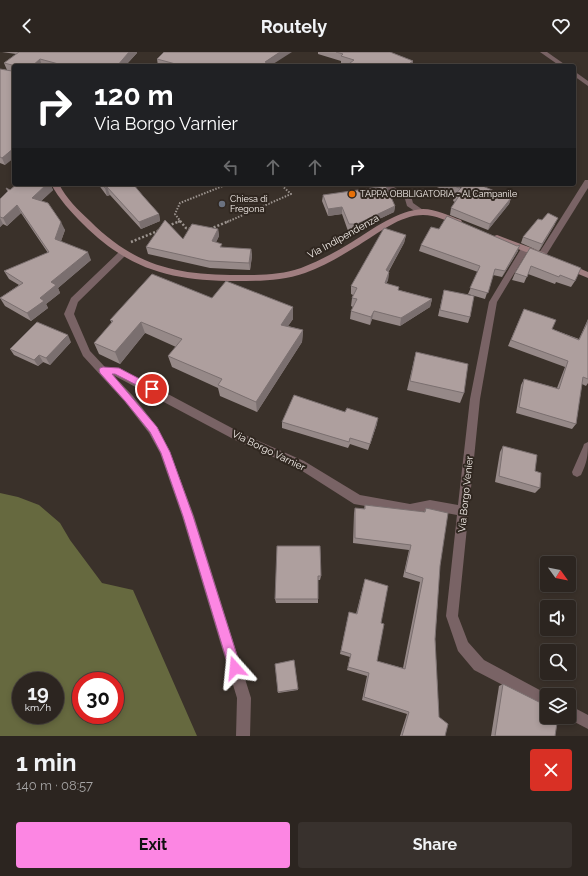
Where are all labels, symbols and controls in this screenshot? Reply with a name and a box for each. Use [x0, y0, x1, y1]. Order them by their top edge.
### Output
icon: back [16, 15, 38, 37]
icon: heart [550, 15, 572, 37]
text: Routely [261, 16, 327, 37]
text: 120 m [94, 79, 174, 112]
icon: right [28, 80, 80, 132]
text: Via Borgo Varnier [94, 113, 238, 134]
icon: left [220, 156, 242, 178]
icon: ahead [262, 156, 284, 178]
icon: ahead [304, 156, 326, 178]
icon: right [346, 156, 368, 178]
marker: TAPPA OBBLIGATORIA - Al Campanile [347, 189, 357, 199]
place label: TAPPA OBBLIGATORIA - Al Campanile [360, 189, 518, 199]
place label: Chiesa di Fregona [230, 194, 268, 214]
marker: Chiesa di Fregona [217, 199, 227, 209]
street label: Via Indipendenza [306, 212, 381, 261]
pin [135, 372, 169, 406]
icon: arrive [141, 378, 163, 400]
street label: Via Borgo Varnier [230, 428, 308, 473]
street label: Via Borgo Venier [456, 455, 475, 533]
north arrow [540, 556, 576, 592]
map controls [540, 556, 576, 724]
button: sound [540, 600, 576, 636]
button: search [540, 644, 576, 680]
position arrow [214, 647, 256, 689]
speed limit sign: 30 [72, 672, 124, 724]
text: 19 [27, 681, 49, 705]
button: layers [540, 688, 576, 724]
text: km/h [25, 702, 51, 713]
text: 1 min [16, 748, 77, 777]
button: close [530, 749, 572, 791]
text: 140 m · 08:57 [16, 778, 93, 793]
button: Exit [16, 822, 290, 868]
button: Share [298, 822, 572, 868]

